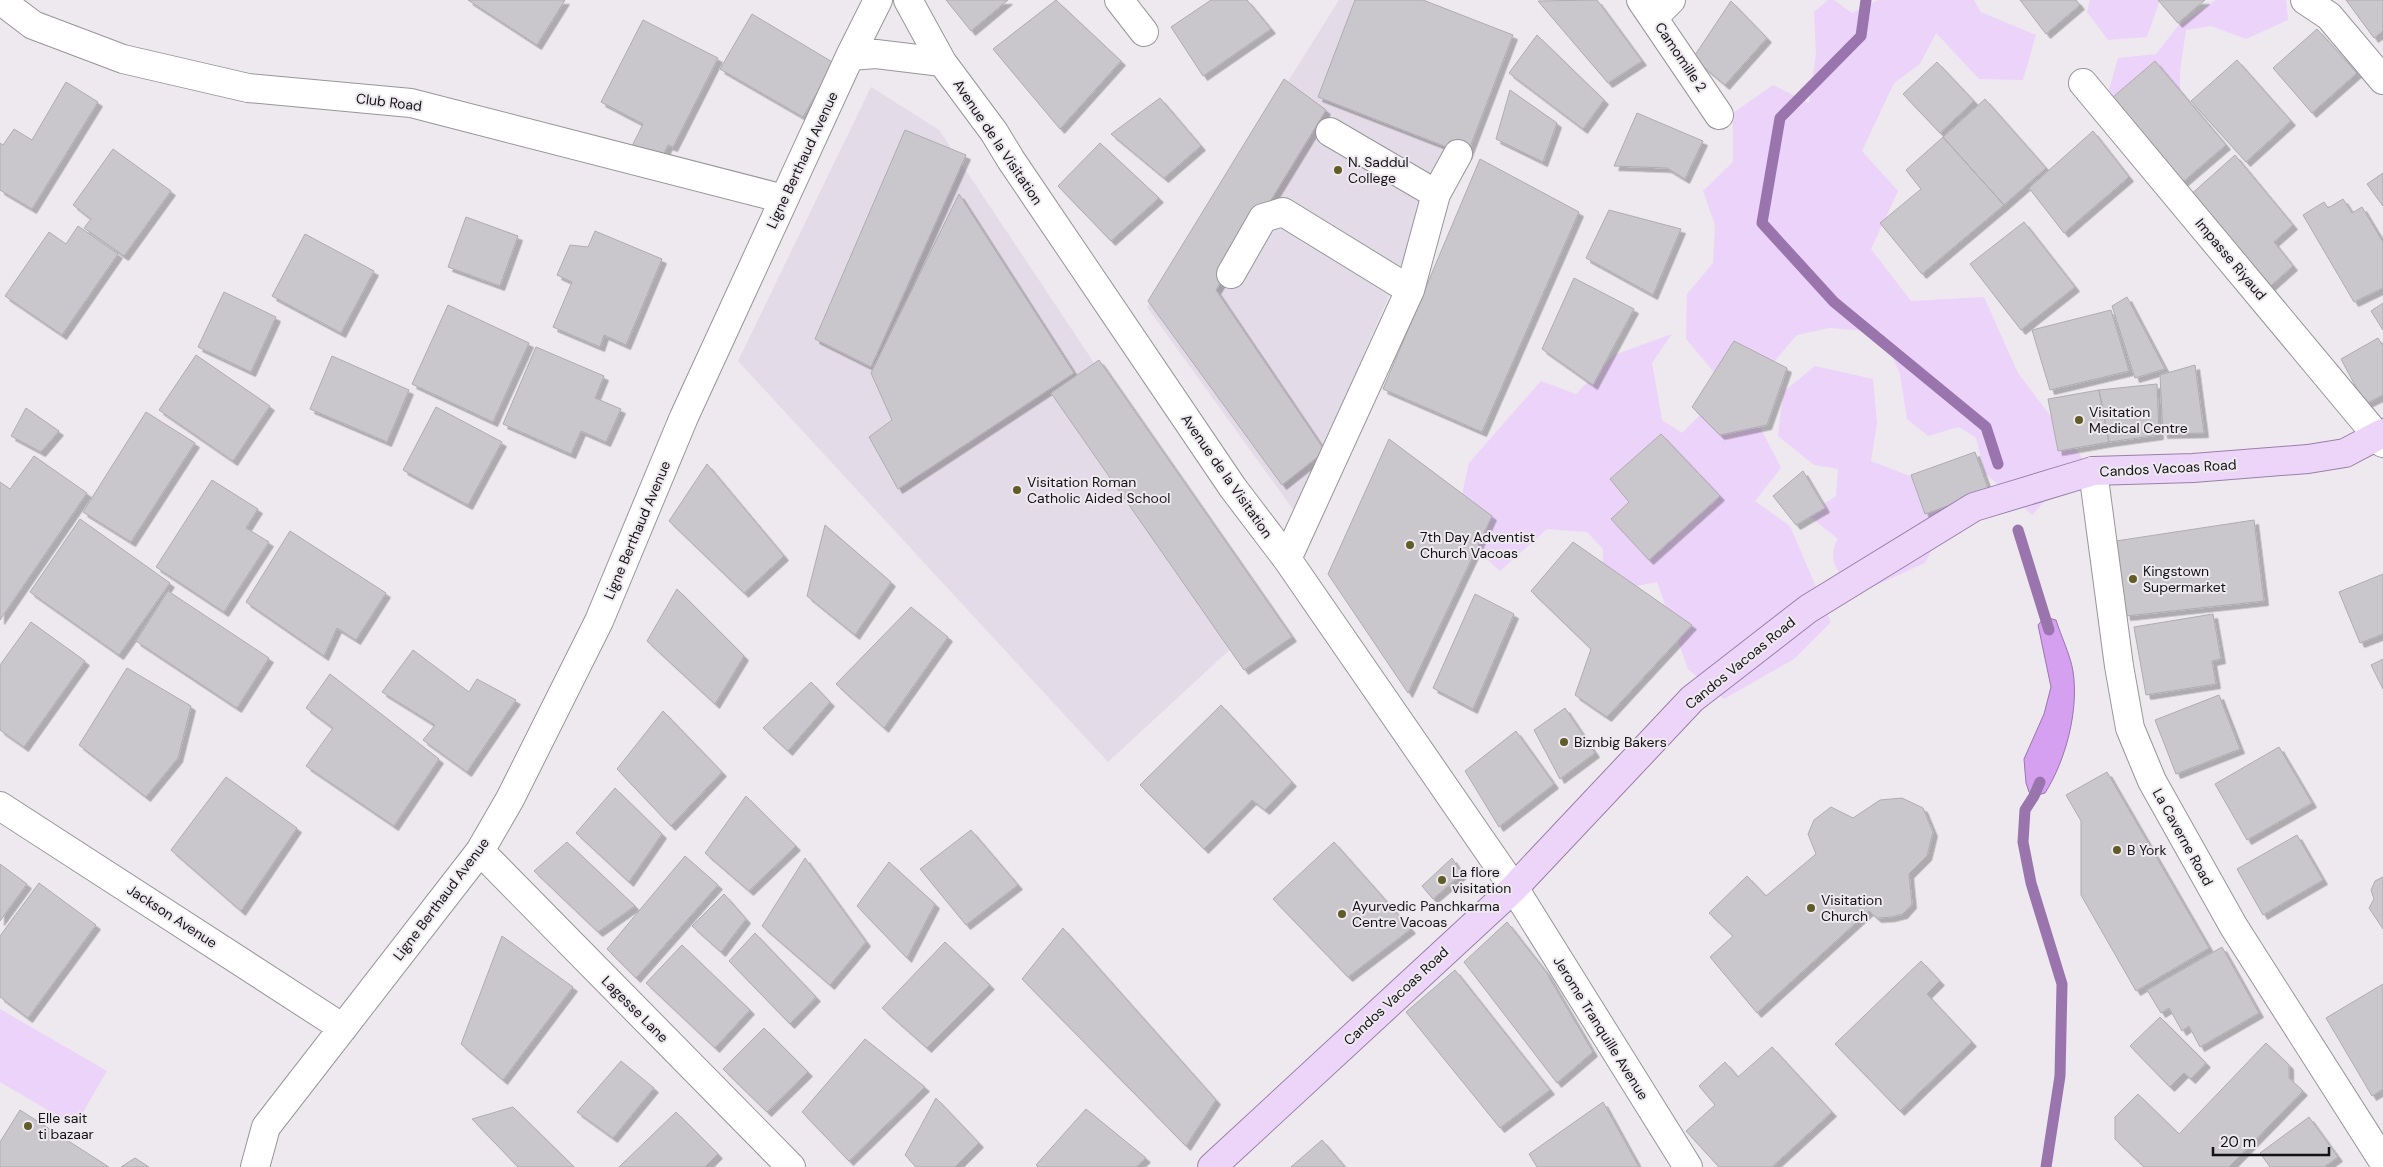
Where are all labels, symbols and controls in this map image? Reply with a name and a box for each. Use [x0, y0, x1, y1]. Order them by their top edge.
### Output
street label: Camomille 2 [1651, 19, 1711, 95]
street label: Avenue de la Visitation [949, 76, 1047, 208]
street label: Club Road [355, 89, 423, 115]
street label: Ligne Berthaud Avenue [762, 89, 842, 231]
place label: N. Saddul College [1348, 153, 1409, 187]
marker: N. Saddul College [1332, 164, 1344, 176]
street label: Impasse Riyaud [2192, 214, 2270, 304]
place label: Visitation Medical Centre [2089, 403, 2188, 437]
street label: Avenue de la Visitation [1177, 410, 1277, 542]
marker: Visitation Medical Centre [2073, 414, 2085, 426]
street label: Candos Vacoas Road [2099, 455, 2237, 481]
street label: Ligne Berthaud Avenue [600, 458, 674, 602]
place label: Visitation Roman Catholic Aided School [1027, 473, 1170, 507]
marker: Visitation Roman Catholic Aided School [1011, 484, 1023, 496]
place label: 7th Day Adventist Church Vacoas [1420, 528, 1535, 562]
marker: 7th Day Adventist Church Vacoas [1404, 539, 1416, 551]
place label: Kingstown Supermarket [2143, 562, 2226, 596]
marker: Kingstown Supermarket [2127, 573, 2139, 585]
street label: Candos Vacoas Road [1681, 613, 1799, 713]
place label: Biznbig Bakers [1574, 733, 1667, 751]
marker: Biznbig Bakers [1558, 736, 1570, 748]
street label: La Caverne Road [2149, 785, 2217, 889]
street label: Ligne Berthaud Avenue [389, 834, 493, 964]
place label: B York [2127, 841, 2167, 859]
marker: B York [2111, 844, 2123, 856]
place label: La flore visitation [1452, 863, 1511, 897]
marker: La flore visitation [1436, 874, 1448, 886]
street label: Jackson Avenue [124, 880, 221, 952]
place label: Visitation Church [1821, 891, 1882, 925]
place label: Ayurvedic Panchkarma Centre Vacoas [1352, 897, 1500, 931]
marker: Visitation Church [1805, 902, 1817, 914]
marker: Ayurvedic Panchkarma Centre Vacoas [1336, 908, 1348, 920]
street label: Candos Vacoas Road [1340, 943, 1452, 1049]
street label: Jerome Tranquille Avenue [1549, 953, 1653, 1103]
street label: Lagesse Lane [598, 972, 672, 1046]
place label: Elle sait ti bazaar [38, 1109, 94, 1143]
marker: Elle sait ti bazaar [22, 1120, 34, 1132]
scale bar [2213, 1124, 2329, 1156]
text: 20 m [2220, 1132, 2256, 1152]

